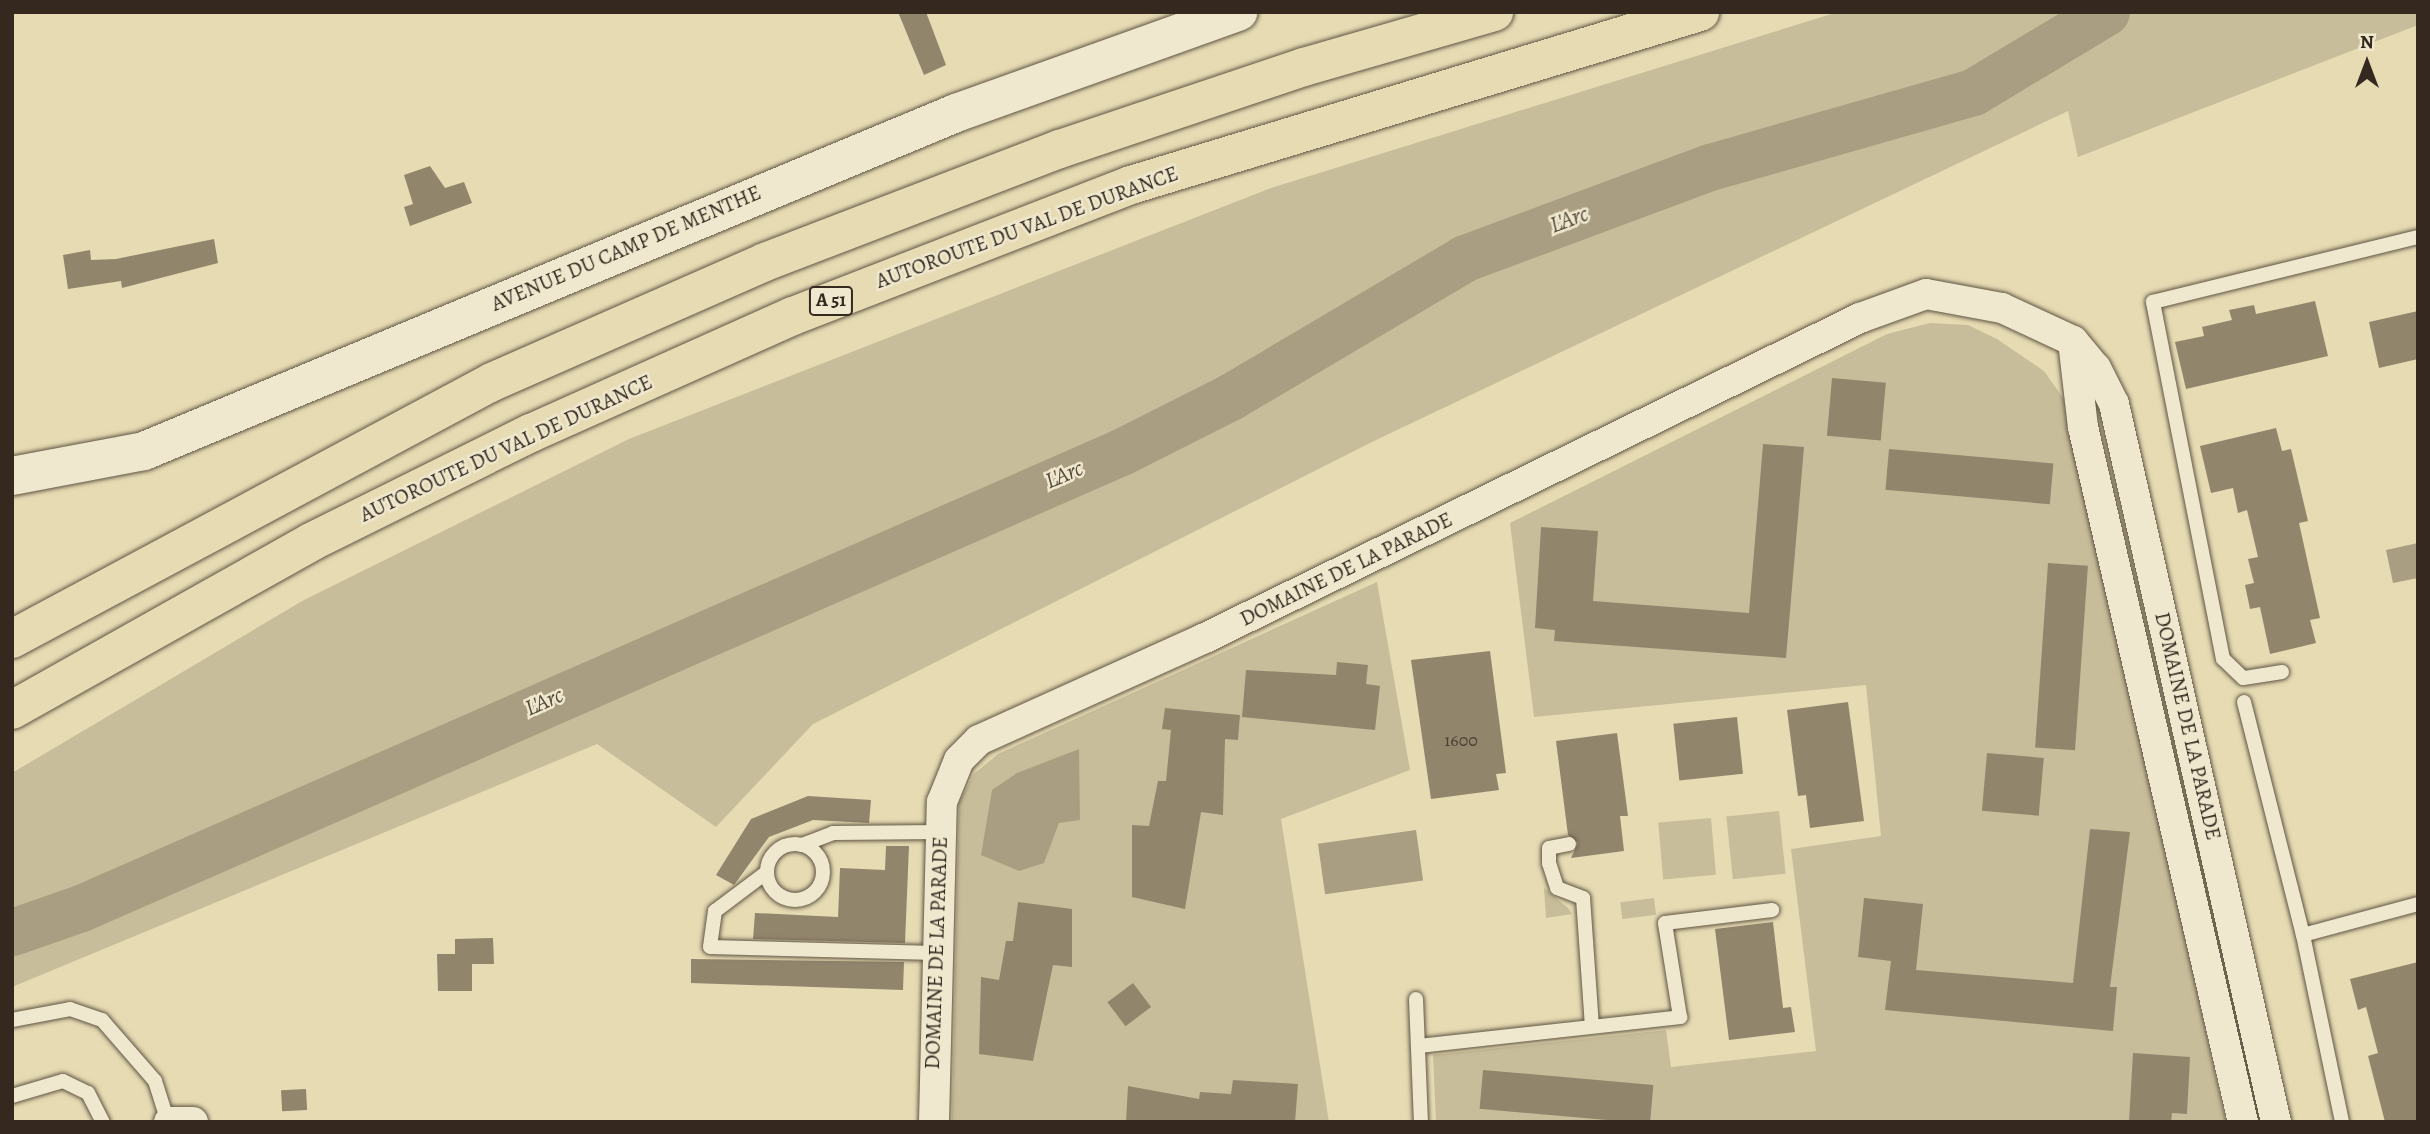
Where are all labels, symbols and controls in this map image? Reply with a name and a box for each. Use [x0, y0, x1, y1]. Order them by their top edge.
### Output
north arrow [2332, 28, 2402, 98]
text: N [2360, 29, 2374, 55]
street label: AUTOROUTE DU VAL DE DURANCE [872, 160, 1182, 294]
street label: AVENUE DU CAMP DE MENTHE [487, 180, 765, 316]
water label: L'Arc [1546, 200, 1592, 240]
road number: A 51 [808, 286, 854, 316]
street label: AUTOROUTE DU VAL DE DURANCE [356, 369, 656, 527]
water label: L'Arc [1041, 455, 1087, 495]
street label: DOMAINE DE LA PARADE [1236, 507, 1456, 631]
street label: DOMAINE DE LA PARADE [2150, 610, 2226, 842]
water label: L'Arc [521, 682, 567, 722]
house number: 1600 [1444, 729, 1478, 751]
street label: DOMAINE DE LA PARADE [919, 836, 953, 1070]

